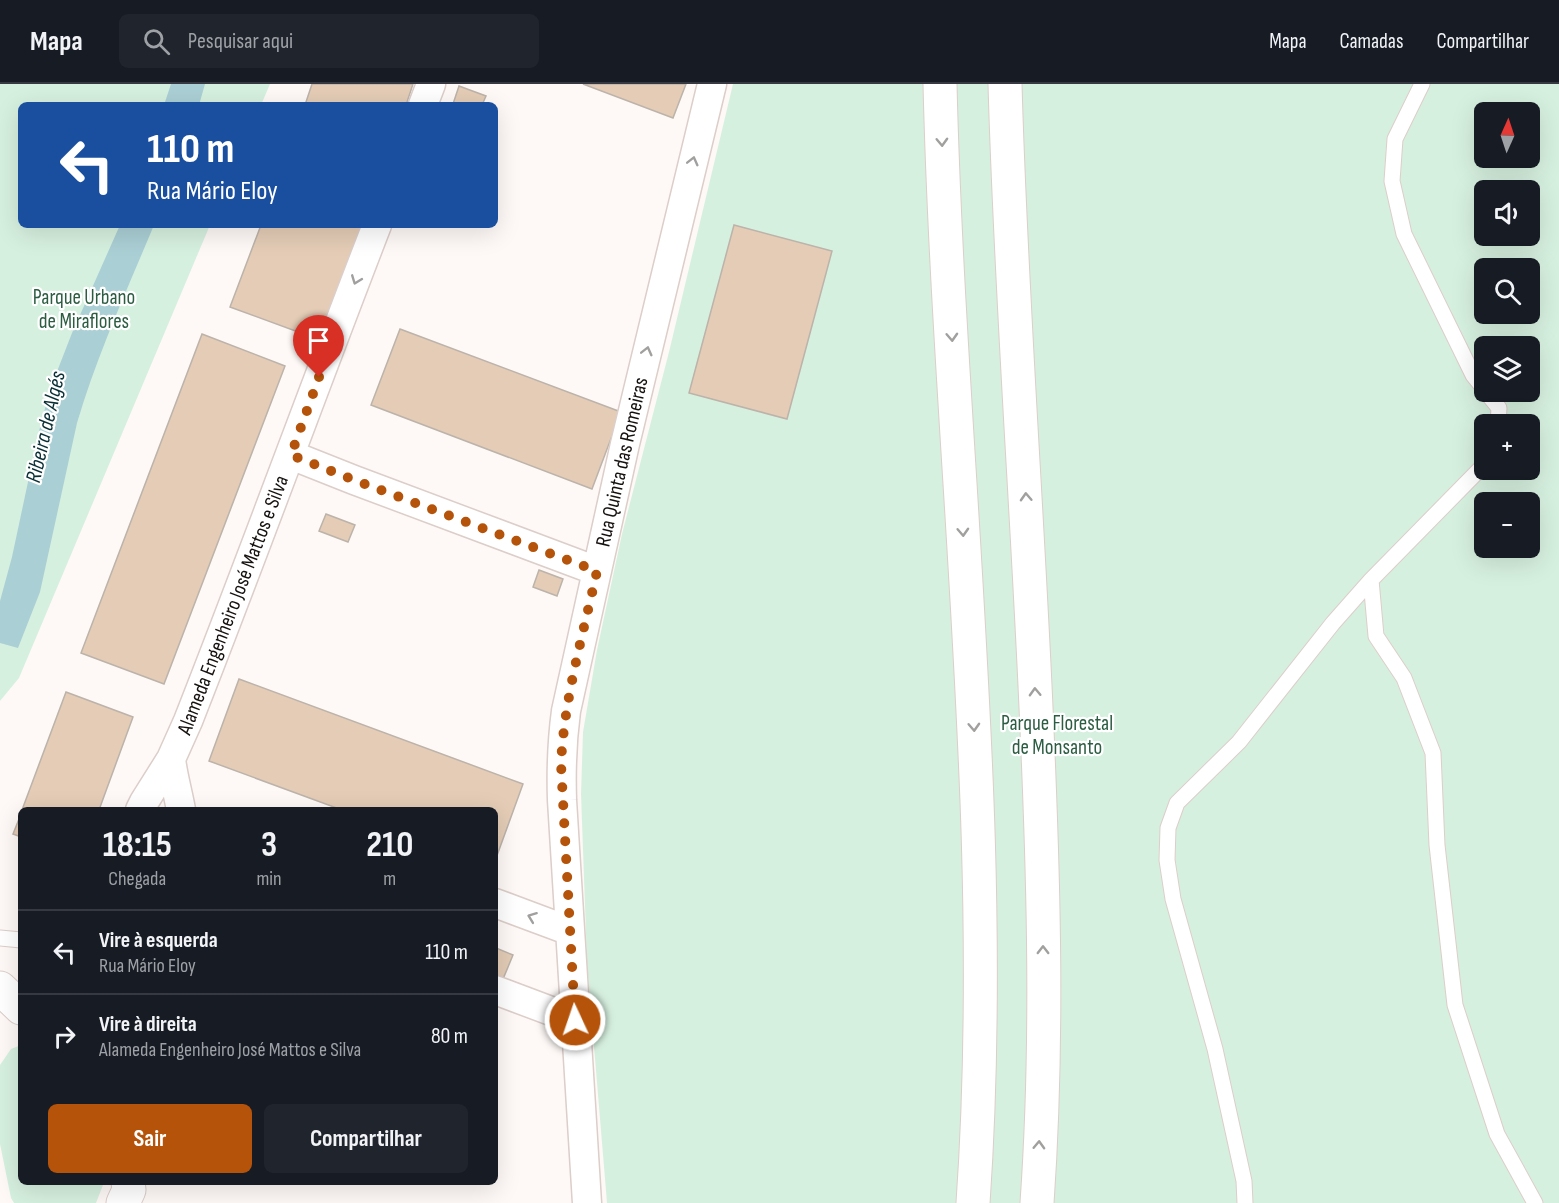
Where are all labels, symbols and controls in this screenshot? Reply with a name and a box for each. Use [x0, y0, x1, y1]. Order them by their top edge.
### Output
search box [119, 14, 539, 68]
text: Mapa [30, 25, 83, 58]
icon: search [140, 25, 173, 58]
text: Pesquisar aqui [188, 28, 293, 55]
text: Mapa [1269, 29, 1307, 54]
text: Camadas [1340, 29, 1403, 54]
text: Compartilhar [1436, 29, 1529, 54]
north arrow [1474, 102, 1540, 168]
map controls [1474, 102, 1540, 558]
text: 110 m [147, 124, 234, 175]
icon: left [48, 126, 126, 204]
one-way arrow [936, 138, 949, 147]
one-way arrow [686, 156, 699, 166]
text: Rua Mário Eloy [147, 175, 278, 207]
button: sound [1474, 180, 1540, 246]
button: search [1474, 258, 1540, 324]
one-way arrow [351, 273, 363, 284]
park label: Parque Urbano de Miraflores [33, 285, 135, 334]
pin [293, 315, 344, 377]
icon: arrive [302, 324, 335, 357]
one-way arrow [945, 333, 958, 342]
button: layers [1474, 336, 1540, 402]
one-way arrow [640, 346, 653, 356]
water label: Ribeira de Algés [20, 368, 72, 485]
street label: Rua Quinta das Romeiras [590, 375, 654, 549]
button: + [1474, 414, 1540, 480]
street label: Alameda Engenheiro José Mattos e Silva [172, 472, 294, 739]
button: − [1474, 492, 1540, 558]
one-way arrow [1019, 493, 1032, 502]
one-way arrow [957, 527, 970, 536]
one-way arrow [1029, 687, 1042, 696]
park label: Parque Florestal de Monsanto [1001, 711, 1113, 760]
one-way arrow [967, 722, 980, 731]
text: 18:15 [103, 824, 172, 867]
text: 3 [261, 824, 277, 867]
text: 210 [366, 824, 413, 867]
text: Chegada [108, 867, 166, 891]
text: min [256, 867, 282, 891]
text: m [383, 867, 396, 891]
one-way arrow [528, 912, 538, 925]
text: Vire à esquerda [99, 927, 218, 954]
icon: left [48, 936, 81, 969]
text: 110 m [425, 939, 468, 966]
one-way arrow [1037, 945, 1049, 954]
text: Rua Mário Eloy [99, 954, 196, 978]
position arrow [543, 988, 607, 1052]
text: Vire à direita [99, 1011, 197, 1038]
icon: right [48, 1020, 81, 1053]
text: 80 m [431, 1023, 468, 1050]
text: Alameda Engenheiro José Mattos e Silva [99, 1038, 361, 1062]
button: Sair [48, 1104, 252, 1173]
button: Compartilhar [264, 1104, 468, 1173]
one-way arrow [1033, 1140, 1046, 1149]

